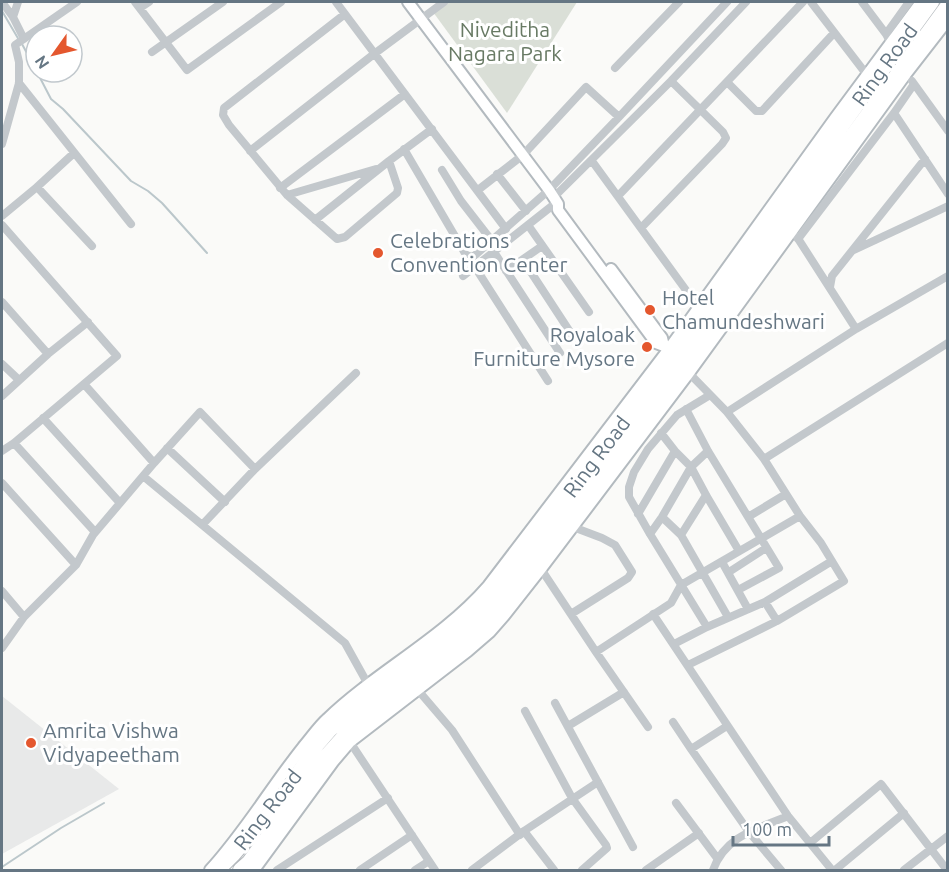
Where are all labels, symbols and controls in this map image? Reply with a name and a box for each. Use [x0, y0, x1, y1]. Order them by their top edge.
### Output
park label: Niveditha Nagara Park [448, 17, 562, 65]
street label: Ring Road [846, 19, 922, 110]
north arrow [24, 24, 84, 84]
text: N [31, 52, 52, 72]
place label: Celebrations Convention Center [390, 228, 568, 276]
marker: Celebrations Convention Center [371, 246, 385, 260]
place label: Hotel Chamundeshwari [662, 285, 825, 333]
marker: Hotel Chamundeshwari [643, 303, 657, 317]
place label: Royaloak Furniture Mysore [473, 322, 635, 370]
marker: Royaloak Furniture Mysore [640, 340, 654, 354]
street label: Ring Road [558, 411, 635, 502]
place label: Amrita Vishwa Vidyapeetham [43, 718, 180, 766]
marker: Amrita Vishwa Vidyapeetham [24, 736, 38, 750]
street label: Ring Road [228, 764, 306, 854]
scale bar [733, 809, 829, 847]
text: 100 m [742, 819, 792, 839]

